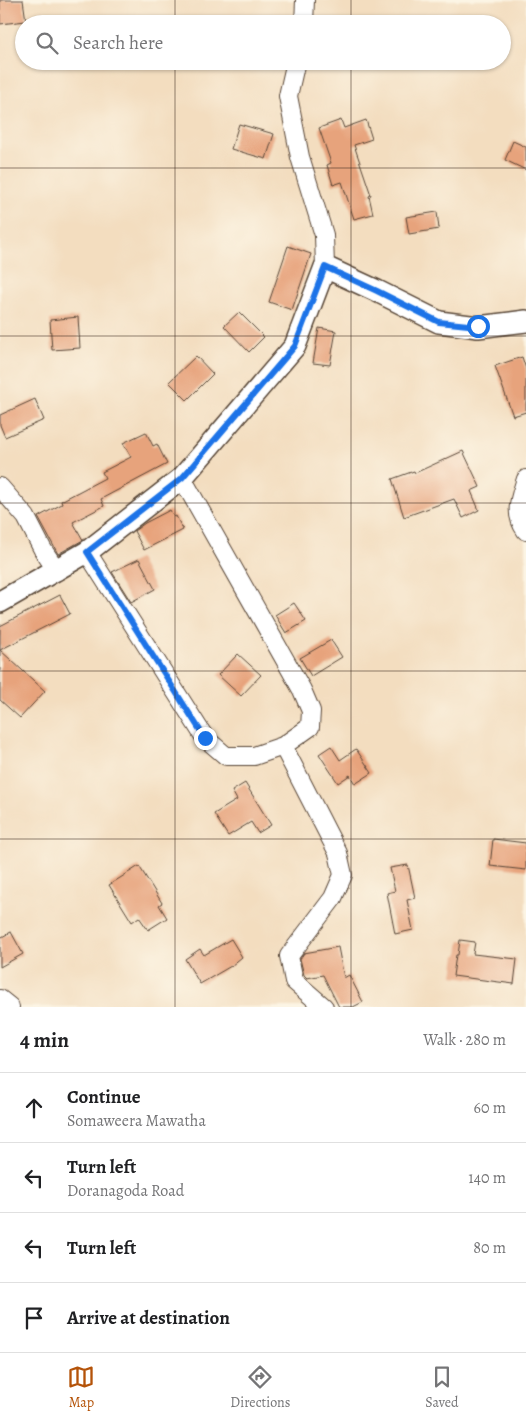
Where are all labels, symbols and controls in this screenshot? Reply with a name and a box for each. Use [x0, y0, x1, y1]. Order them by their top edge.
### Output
search box [15, 15, 511, 70]
icon: search [33, 29, 61, 57]
text: Search here [73, 30, 163, 56]
route start [467, 315, 490, 338]
route end [194, 727, 217, 750]
text: 4 min [20, 1026, 69, 1054]
text: Walk · 280 m [423, 1029, 506, 1051]
text: Continue [67, 1084, 141, 1110]
icon: ahead [20, 1094, 48, 1122]
text: 60 m [474, 1097, 506, 1119]
text: Somaweera Mawatha [67, 1110, 206, 1132]
text: Turn left [67, 1154, 136, 1180]
icon: left [20, 1164, 48, 1192]
text: 140 m [468, 1167, 506, 1189]
text: Doranagoda Road [67, 1180, 184, 1202]
icon: left [20, 1234, 48, 1262]
text: Turn left [67, 1235, 136, 1261]
text: 80 m [473, 1237, 506, 1259]
icon: arrive [20, 1304, 48, 1332]
text: Arrive at destination [67, 1305, 230, 1331]
tab: Map [67, 1363, 95, 1412]
tab: Directions [230, 1363, 290, 1412]
tab: Saved [425, 1363, 459, 1412]

